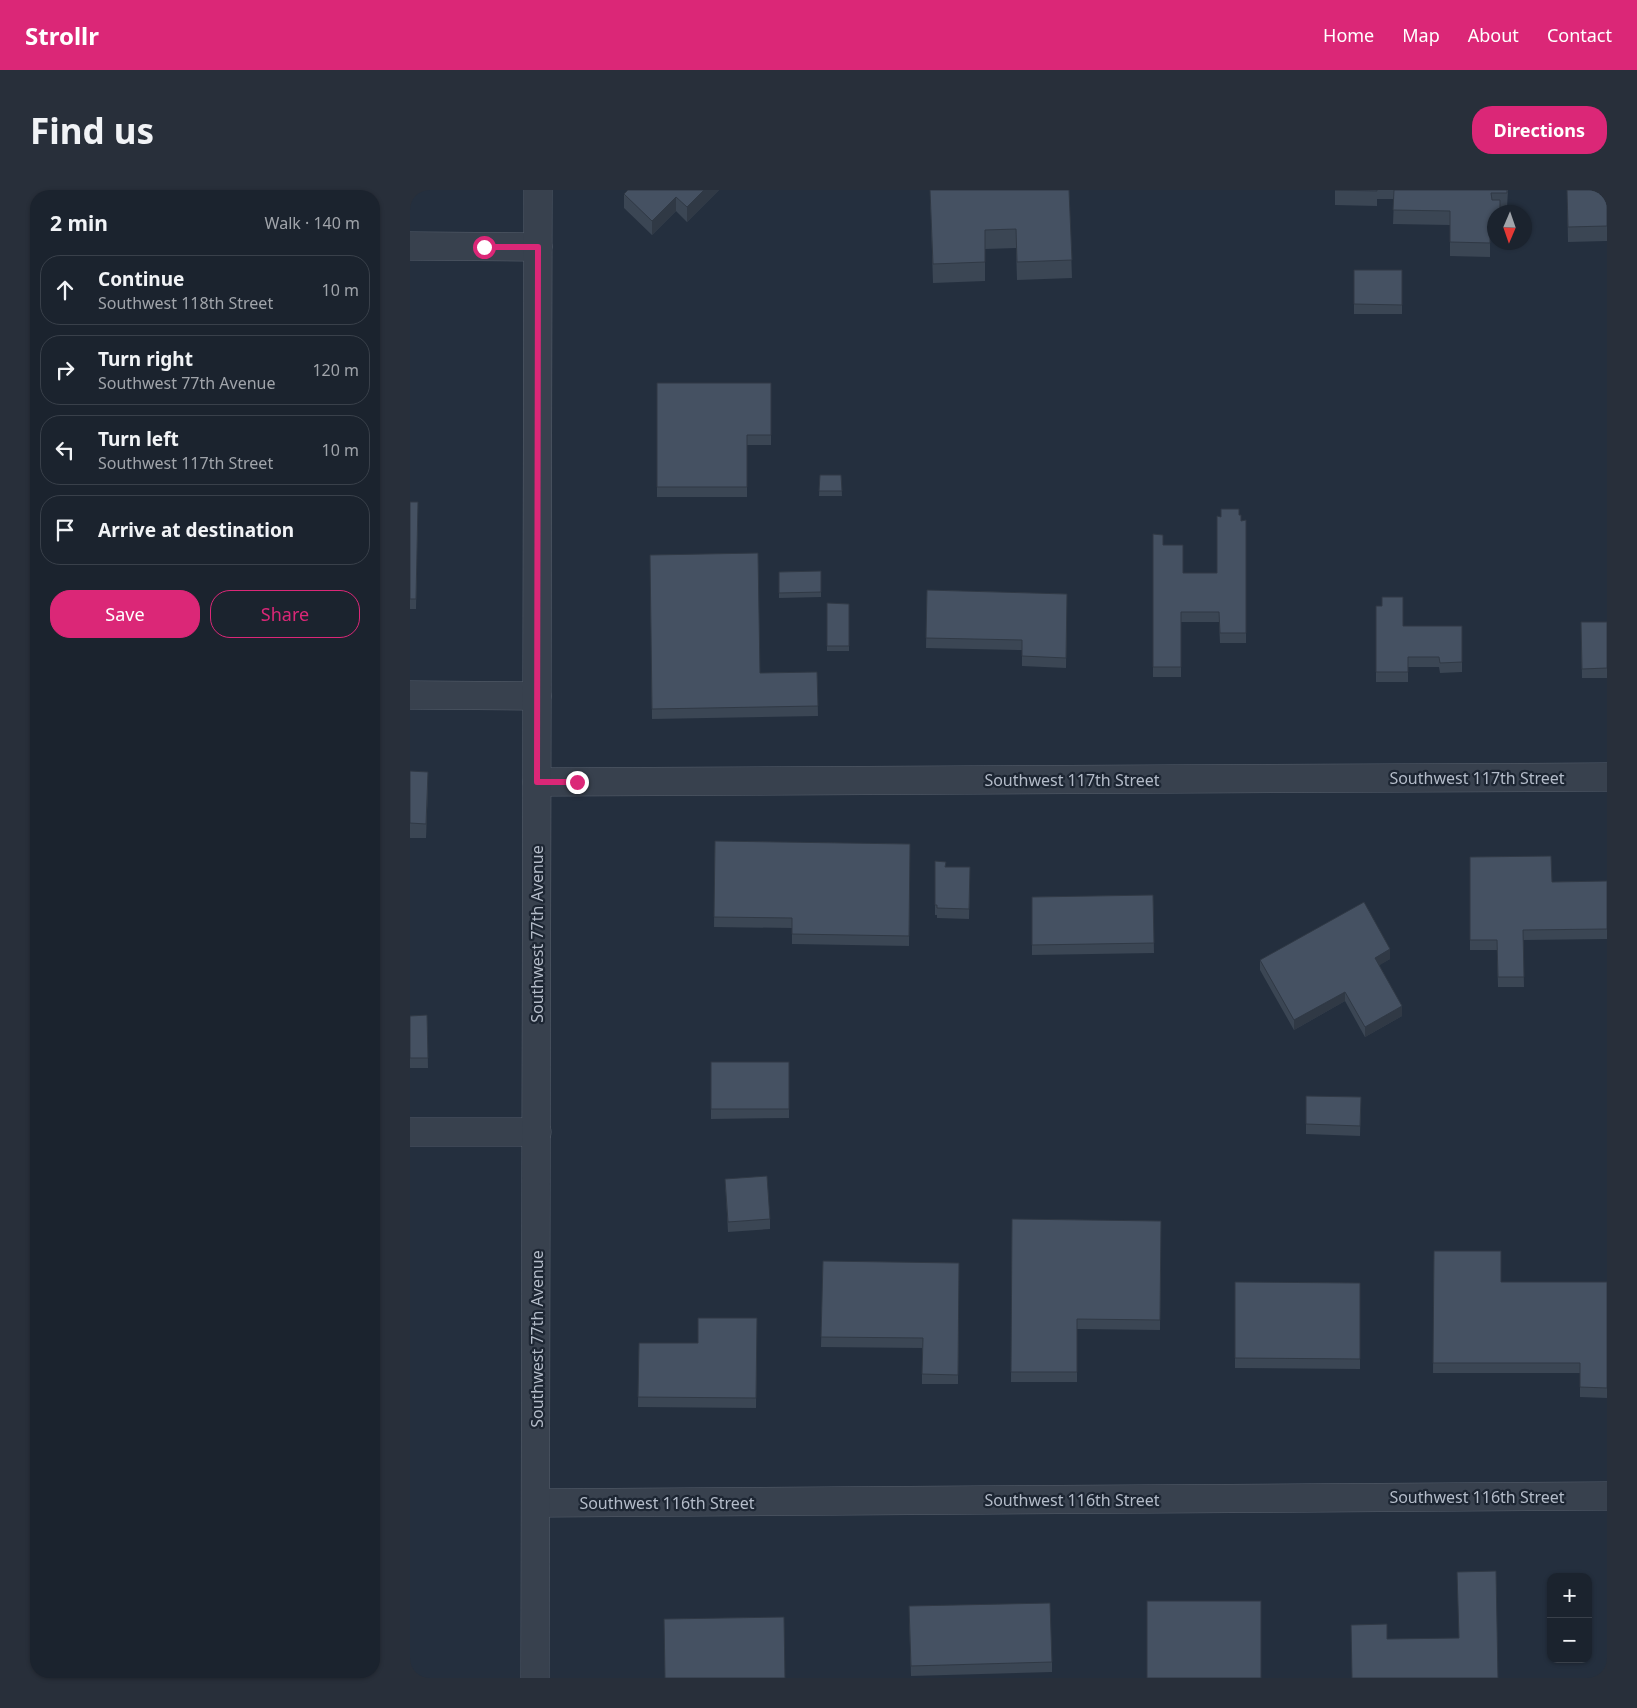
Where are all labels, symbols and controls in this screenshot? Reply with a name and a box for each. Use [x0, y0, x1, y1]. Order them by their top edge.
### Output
text: Strollr [25, 19, 99, 52]
text: Home [1323, 23, 1374, 47]
text: Map [1402, 23, 1440, 47]
text: About [1468, 23, 1519, 47]
text: Contact [1547, 23, 1612, 47]
button: Directions [1472, 106, 1607, 154]
text: Find us [30, 107, 154, 154]
north arrow [1487, 205, 1532, 250]
text: 2 min [50, 209, 108, 237]
text: Walk · 140 m [265, 212, 360, 234]
route start [473, 236, 496, 259]
text: Continue [98, 266, 184, 292]
icon: ahead [51, 276, 79, 304]
text: 10 m [322, 279, 359, 301]
text: Southwest 118th Street [98, 292, 273, 314]
text: Turn right [98, 346, 193, 372]
icon: right [51, 356, 79, 384]
text: 120 m [312, 359, 359, 381]
text: Southwest 77th Avenue [98, 372, 276, 394]
text: Turn left [98, 426, 179, 452]
icon: left [51, 436, 79, 464]
text: 10 m [322, 439, 359, 461]
text: Southwest 117th Street [98, 452, 273, 474]
icon: arrive [51, 516, 79, 544]
text: Arrive at destination [98, 517, 294, 543]
button: Save [50, 590, 200, 638]
button: Share [210, 590, 360, 638]
street label: Southwest 117th Street [1389, 767, 1565, 789]
street label: Southwest 117th Street [984, 769, 1160, 791]
route end [566, 771, 589, 794]
street label: Southwest 77th Avenue [526, 845, 548, 1023]
street label: Southwest 77th Avenue [526, 1250, 548, 1428]
street label: Southwest 116th Street [1389, 1486, 1565, 1508]
street label: Southwest 116th Street [984, 1489, 1160, 1511]
street label: Southwest 116th Street [579, 1492, 755, 1514]
map controls [1547, 1573, 1592, 1663]
button: + [1547, 1573, 1592, 1618]
button: − [1547, 1618, 1592, 1663]

